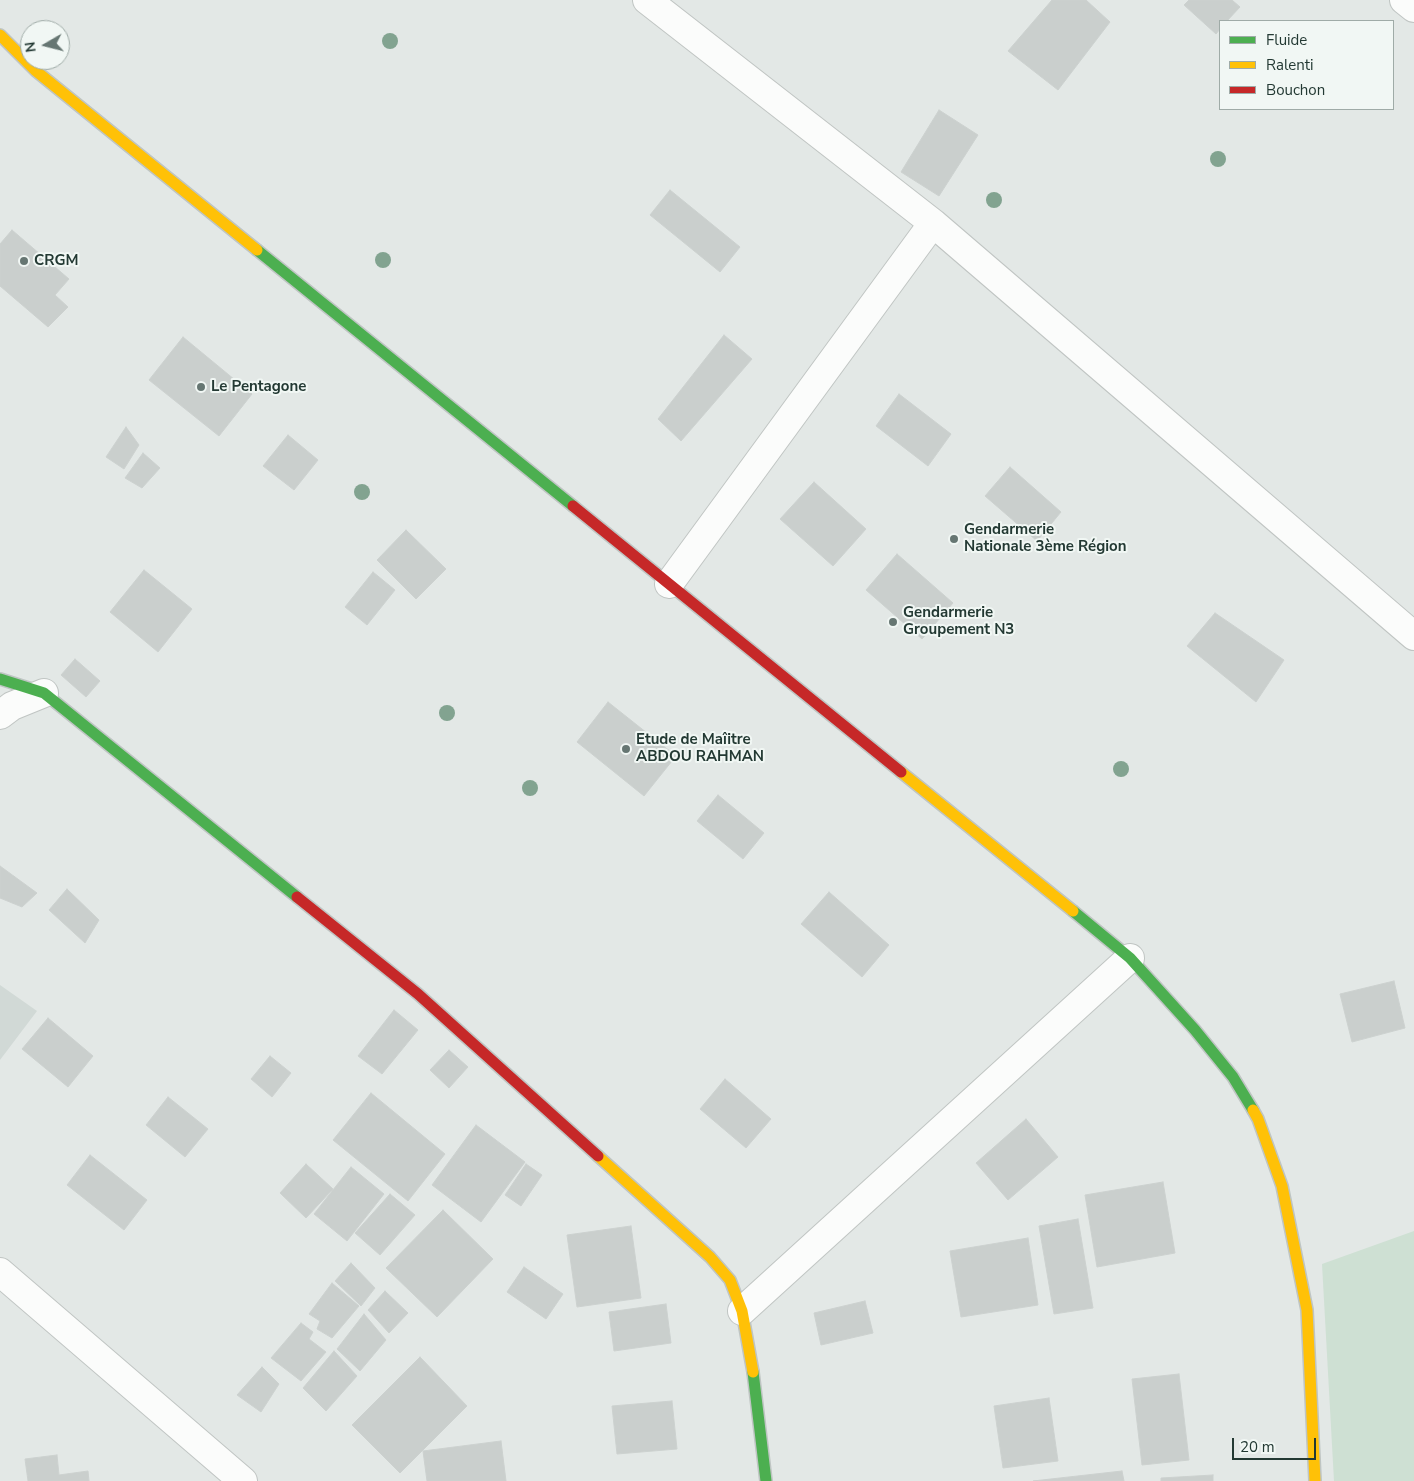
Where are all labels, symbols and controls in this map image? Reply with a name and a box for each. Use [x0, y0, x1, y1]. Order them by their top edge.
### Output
north arrow [20, 20, 70, 70]
legend [1219, 20, 1394, 110]
text: Fluide [1266, 30, 1307, 50]
text: N [21, 41, 41, 54]
text: Ralenti [1266, 55, 1314, 75]
text: Bouchon [1266, 80, 1325, 100]
place label: CRGM [34, 252, 78, 270]
marker: CRGM [18, 255, 30, 267]
place label: Le Pentagone [211, 378, 306, 396]
marker: Le Pentagone [195, 381, 207, 393]
place label: Gendarmerie Nationale 3ème Région [964, 521, 1127, 556]
marker: Gendarmerie Nationale 3ème Région [948, 533, 960, 545]
place label: Gendarmerie Groupement N3 [903, 604, 1014, 639]
marker: Gendarmerie Groupement N3 [887, 616, 899, 628]
place label: Etude de Maîitre ABDOU RAHMAN [636, 731, 764, 766]
marker: Etude de Maîitre ABDOU RAHMAN [620, 743, 632, 755]
scale bar [1234, 1428, 1318, 1460]
text: 20 m [1240, 1437, 1275, 1457]

